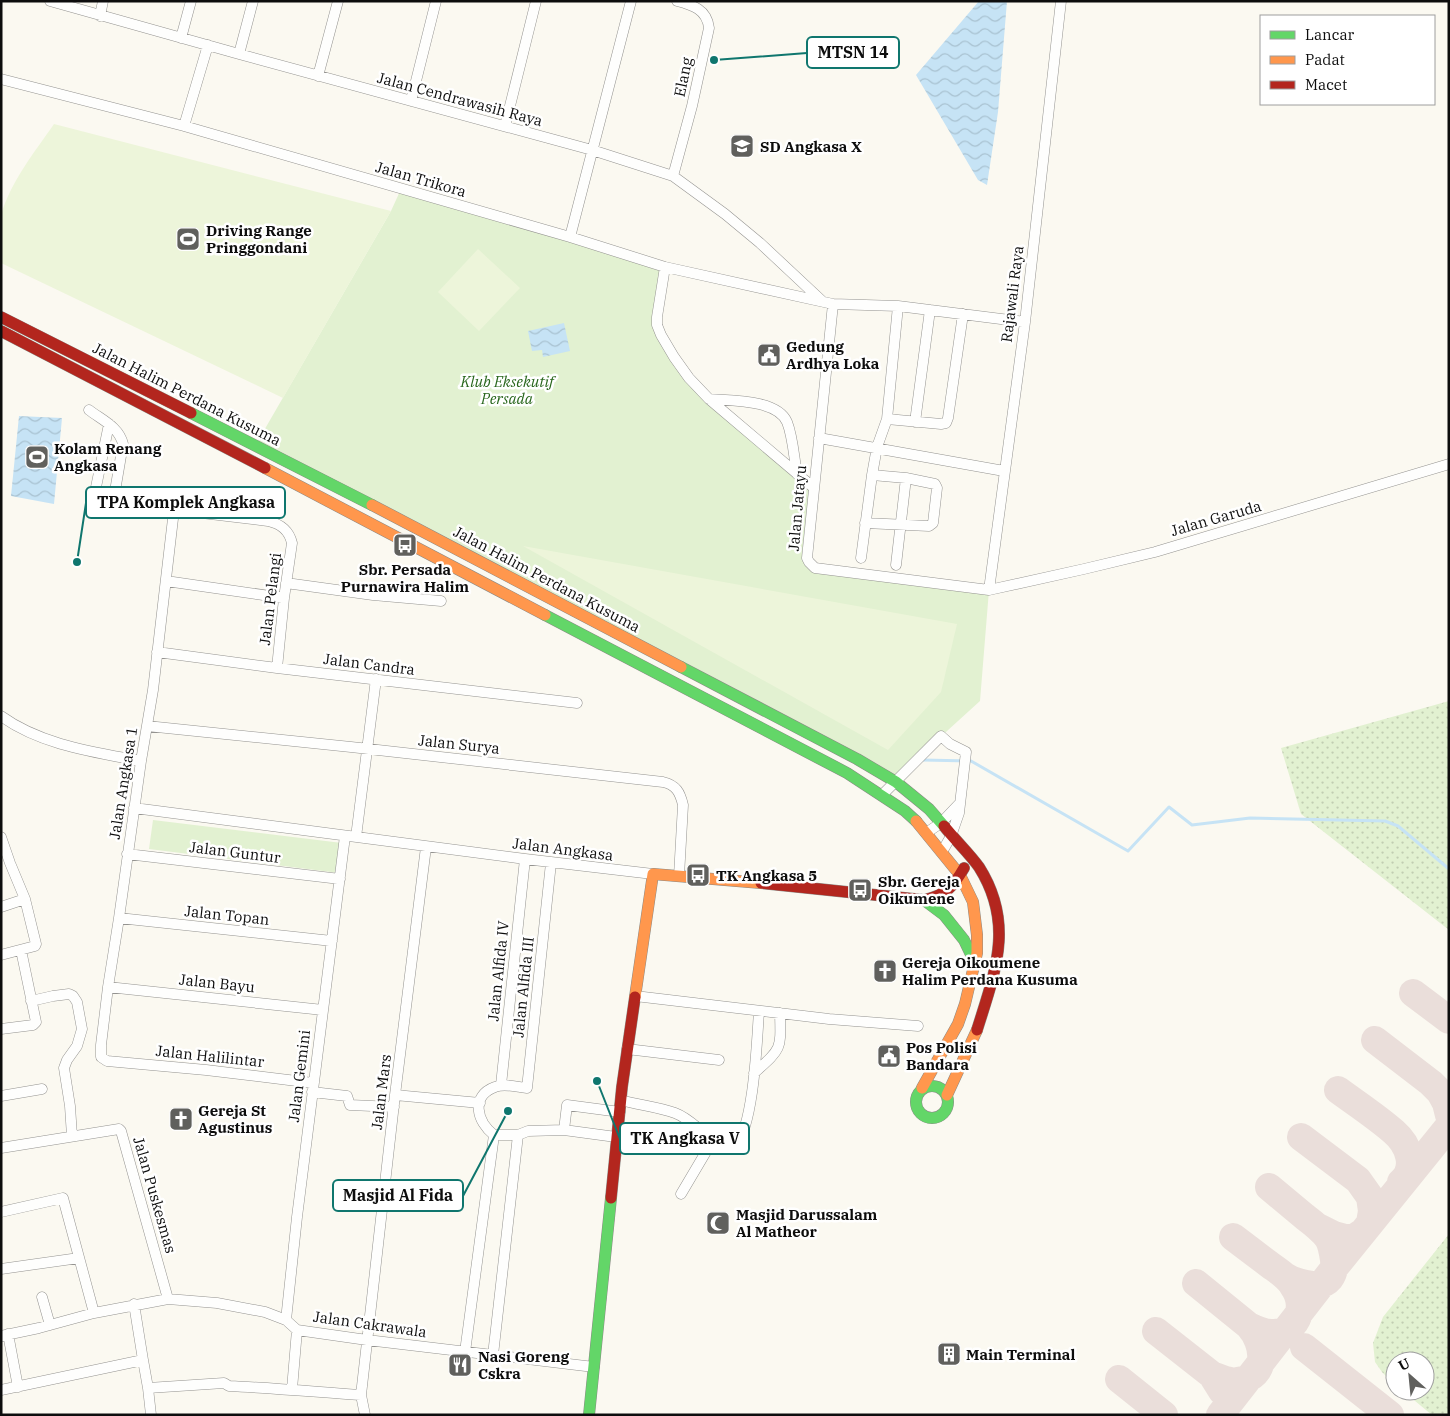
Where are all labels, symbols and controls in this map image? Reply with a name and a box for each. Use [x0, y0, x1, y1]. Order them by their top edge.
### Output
legend [1260, 15, 1435, 105]
text: Lancar [1305, 25, 1355, 44]
callout: MTSN 14 [807, 37, 899, 68]
text: MTSN 14 [817, 42, 889, 62]
text: Padat [1305, 50, 1345, 69]
street label: Elang [670, 55, 696, 99]
street label: Jalan Cendrawasih Raya [375, 68, 545, 130]
text: Macet [1305, 75, 1347, 94]
school or university icon: SD Angkasa X [729, 133, 755, 159]
place label: SD Angkasa X [760, 137, 862, 156]
street label: Jalan Trikora [373, 157, 469, 201]
place label: Driving Range Pringgondani [206, 221, 312, 257]
sports icon: Driving Range Pringgondani [175, 226, 201, 252]
street label: Rajawali Raya [997, 244, 1027, 344]
place label: Gedung Ardhya Loka [786, 337, 880, 373]
street label: Jalan Halim Perdana Kusuma [90, 338, 284, 450]
public building icon: Gedung Ardhya Loka [756, 342, 782, 368]
park label: Klub Eksekutif Persada [459, 372, 557, 408]
place label: Kolam Renang Angkasa [54, 439, 162, 475]
sports icon: Kolam Renang Angkasa [24, 444, 50, 470]
street label: Jalan Jatayu [784, 464, 810, 552]
callout: TPA Komplek Angkasa [86, 487, 285, 518]
text: TPA Komplek Angkasa [97, 492, 275, 512]
street label: Jalan Garuda [1168, 496, 1264, 540]
street label: Jalan Halim Perdana Kusuma [450, 522, 644, 636]
bus stop icon: Sbr. Persada Purnawira Halim [392, 532, 418, 558]
street label: Jalan Pelangi [255, 551, 285, 646]
place label: Sbr. Persada Purnawira Halim [341, 560, 470, 596]
street label: Jalan Candra [322, 649, 416, 679]
street label: Jalan Angkasa 1 [105, 725, 141, 841]
street label: Jalan Surya [417, 730, 501, 758]
street label: Jalan Angkasa [512, 833, 614, 865]
street label: Jalan Guntur [188, 837, 282, 867]
bus stop icon: TK Angkasa 5 [685, 862, 711, 888]
place label: TK Angkasa 5 [716, 866, 817, 885]
place label: Sbr. Gereja Oikumene [878, 872, 960, 908]
bus stop icon: Sbr. Gereja Oikumene [847, 877, 873, 903]
street label: Jalan Topan [184, 901, 271, 929]
street label: Jalan Alfida IV [483, 920, 513, 1022]
street label: Jalan Alfida III [508, 936, 538, 1038]
place label: Gereja Oikoumene Halim Perdana Kusuma [902, 953, 1078, 989]
church icon: Gereja Oikoumene Halim Perdana Kusuma [872, 958, 898, 984]
street label: Jalan Bayu [178, 970, 256, 996]
street label: Jalan Gemini [284, 1028, 314, 1123]
place label: Pos Polisi Bandara [906, 1038, 977, 1074]
street label: Jalan Halilintar [155, 1041, 265, 1071]
public building icon: Pos Polisi Bandara [876, 1043, 902, 1069]
street label: Jalan Mars [367, 1053, 395, 1131]
place label: Gereja St Agustinus [198, 1101, 272, 1137]
church icon: Gereja St Agustinus [168, 1106, 194, 1132]
callout: TK Angkasa V [620, 1123, 749, 1154]
text: TK Angkasa V [630, 1128, 740, 1148]
street label: Jalan Puskesmas [129, 1135, 181, 1255]
callout: Masjid Al Fida [333, 1180, 463, 1211]
text: Masjid Al Fida [343, 1185, 453, 1205]
place label: Masjid Darussalam Al Matheor [736, 1205, 878, 1241]
mosque icon: Masjid Darussalam Al Matheor [705, 1210, 731, 1236]
street label: Jalan Cakrawala [312, 1307, 428, 1341]
building icon: Main Terminal [936, 1341, 962, 1367]
place label: Main Terminal [966, 1345, 1075, 1364]
place label: Nasi Goreng Cskra [478, 1347, 570, 1383]
north arrow [1385, 1351, 1435, 1401]
restaurant icon: Nasi Goreng Cskra [447, 1352, 473, 1378]
text: U [1395, 1354, 1413, 1375]

